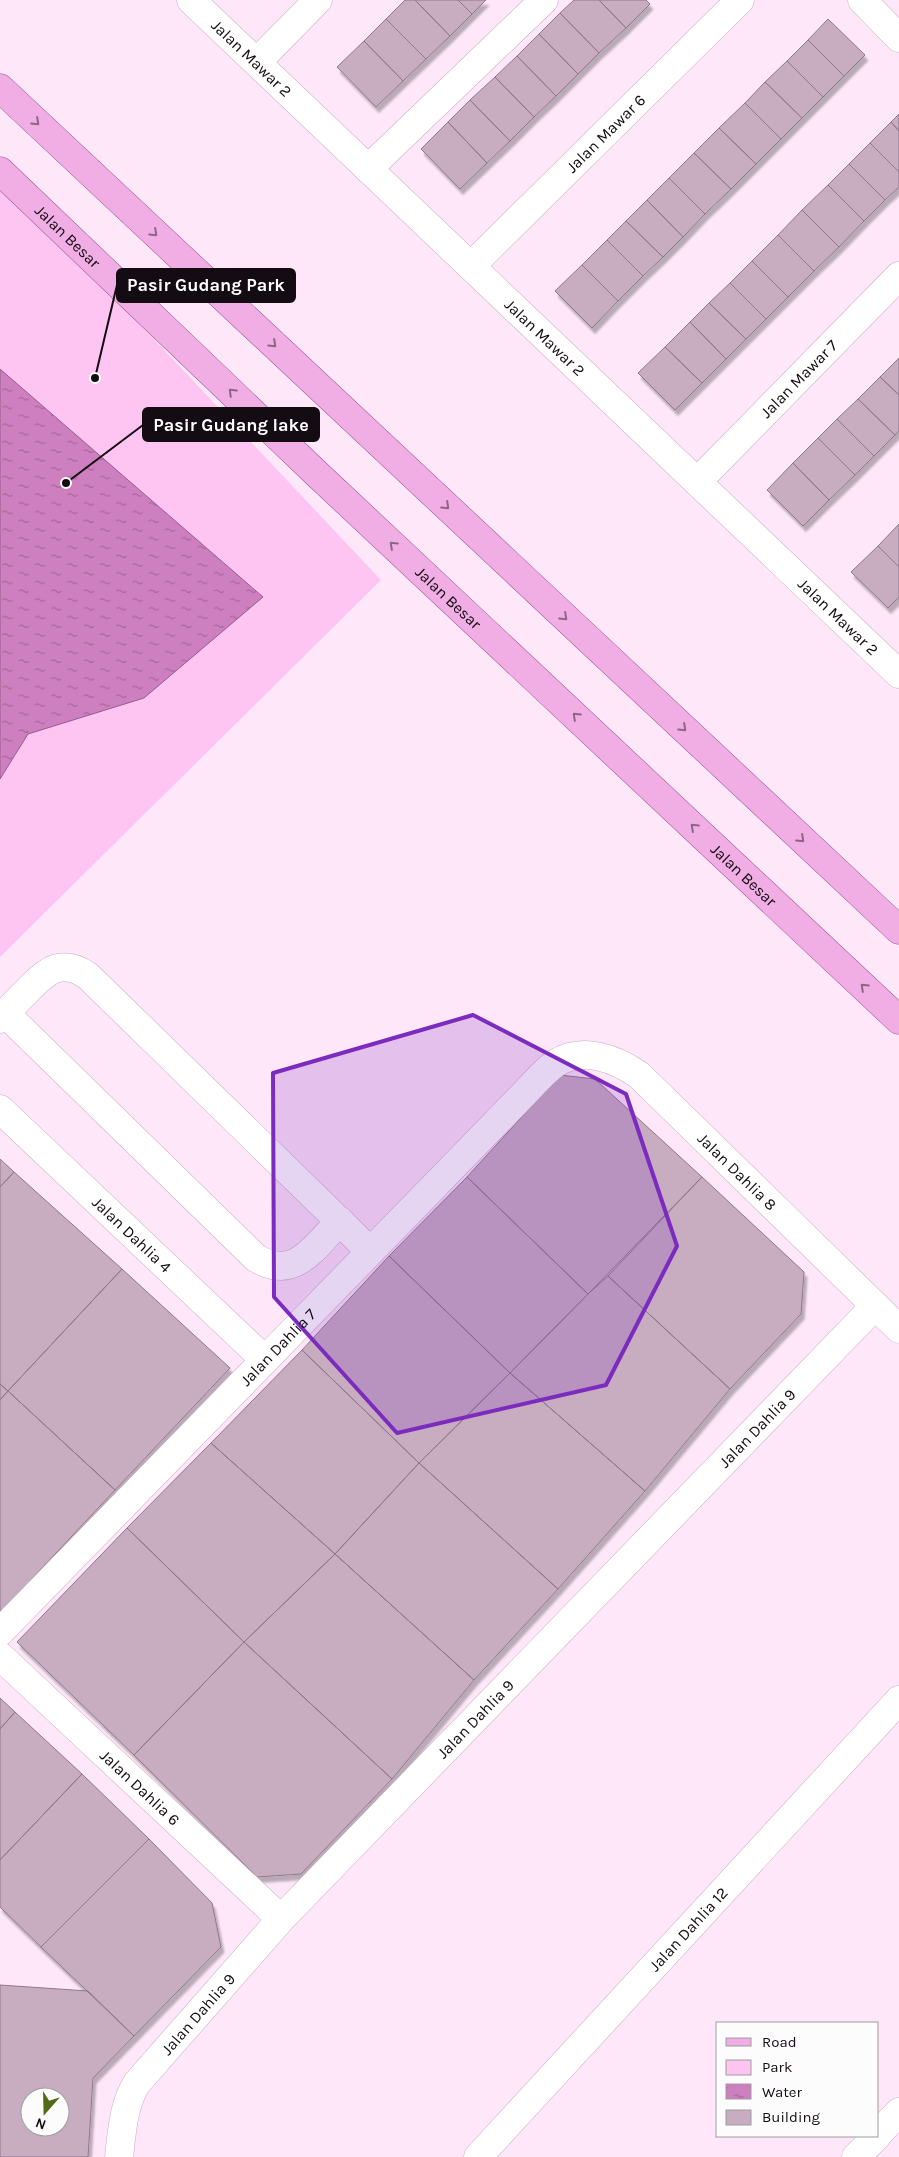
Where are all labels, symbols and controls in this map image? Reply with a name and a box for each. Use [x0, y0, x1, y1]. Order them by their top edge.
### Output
street label: Jalan Mawar 2 [208, 15, 296, 101]
street label: Jalan Mawar 6 [562, 90, 649, 176]
one-way arrow [30, 116, 39, 125]
street label: Jalan Besar [31, 200, 105, 272]
one-way arrow [149, 227, 158, 236]
callout: Pasir Gudang Park [117, 269, 295, 302]
text: Pasir Gudang Park [127, 274, 285, 296]
street label: Jalan Mawar 2 [501, 295, 589, 380]
street label: Jalan Mawar 7 [756, 335, 841, 422]
one-way arrow [267, 338, 276, 347]
one-way arrow [228, 389, 237, 398]
callout: Pasir Gudang lake [143, 408, 319, 441]
text: Pasir Gudang lake [153, 414, 309, 436]
one-way arrow [440, 500, 449, 509]
one-way arrow [390, 542, 399, 551]
street label: Jalan Besar [412, 562, 486, 633]
street label: Jalan Mawar 2 [794, 574, 883, 659]
one-way arrow [559, 611, 568, 620]
one-way arrow [573, 713, 582, 722]
one-way arrow [677, 722, 686, 731]
one-way arrow [691, 824, 700, 833]
one-way arrow [796, 833, 805, 842]
street label: Jalan Besar [707, 839, 781, 910]
one-way arrow [860, 984, 869, 993]
street label: Jalan Dahlia 8 [694, 1128, 781, 1214]
street label: Jalan Dahlia 4 [89, 1192, 176, 1276]
street label: Jalan Dahlia 7 [236, 1304, 320, 1389]
street label: Jalan Dahlia 9 [715, 1385, 799, 1471]
street label: Jalan Dahlia 9 [433, 1675, 517, 1762]
street label: Jalan Dahlia 6 [96, 1745, 184, 1829]
street label: Jalan Dahlia 12 [645, 1883, 731, 1975]
street label: Jalan Dahlia 9 [157, 1969, 239, 2058]
legend [716, 2022, 879, 2137]
text: Road [762, 2033, 797, 2051]
text: Park [762, 2058, 792, 2076]
text: Water [762, 2083, 803, 2101]
north arrow [20, 2087, 70, 2137]
text: Building [762, 2108, 820, 2126]
text: N [33, 2114, 48, 2133]

